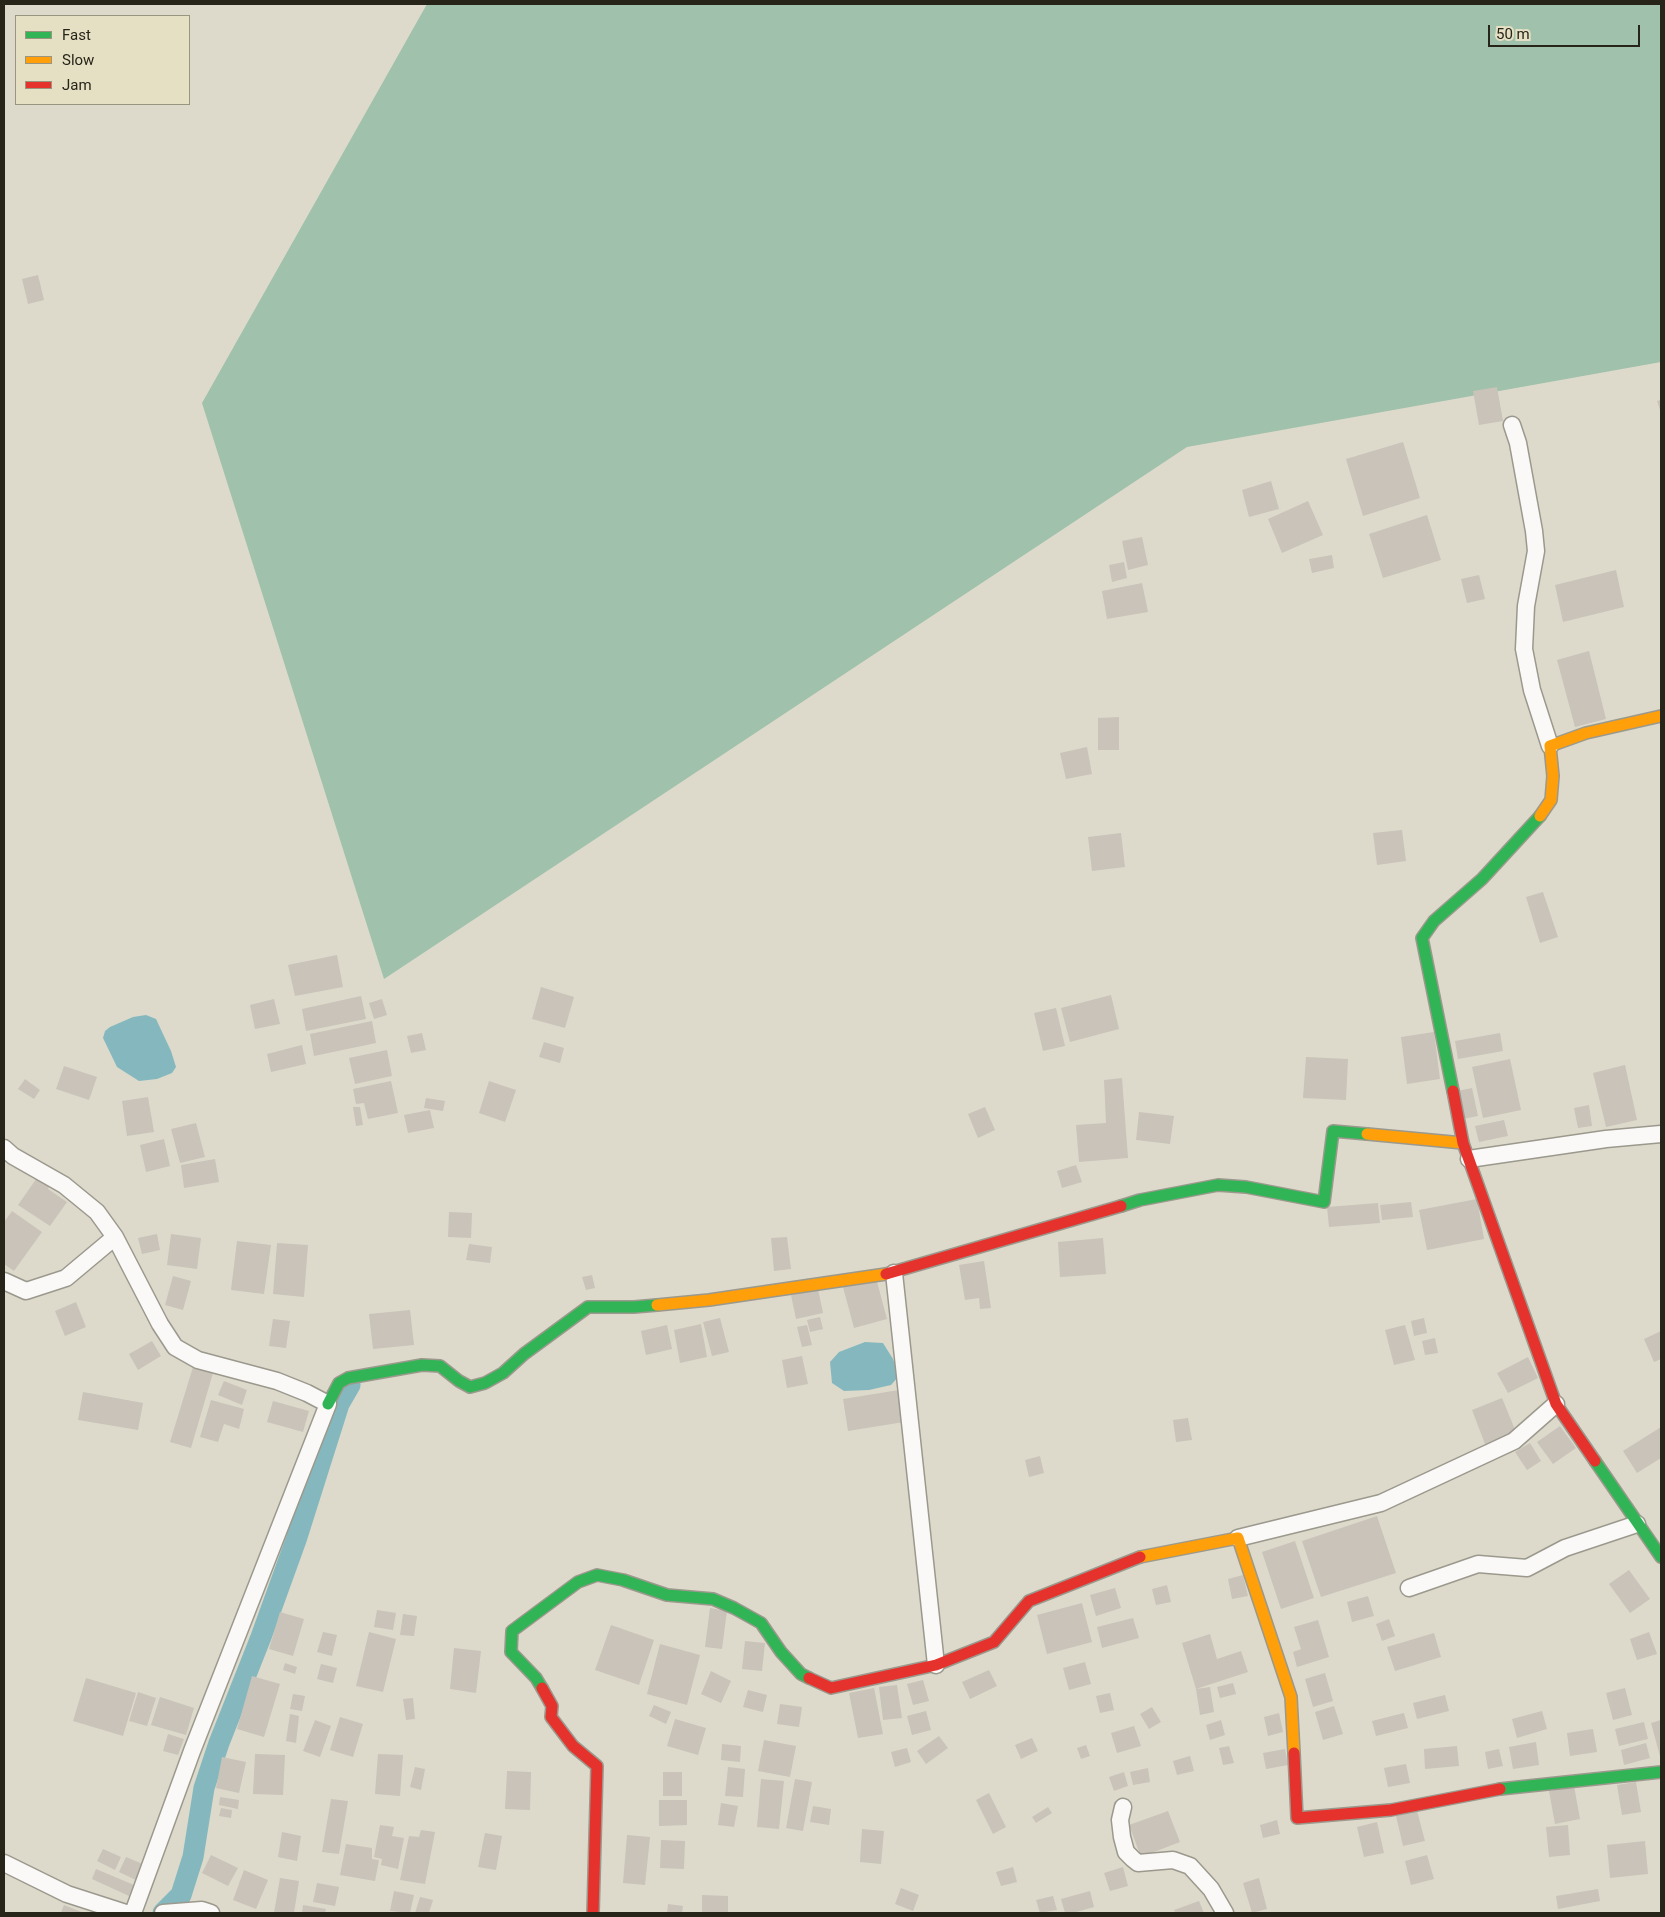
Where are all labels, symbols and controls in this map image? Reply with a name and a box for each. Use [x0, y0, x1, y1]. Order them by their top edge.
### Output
legend [15, 15, 190, 105]
scale bar [1490, 15, 1642, 47]
text: 50 m [1496, 25, 1530, 43]
text: Fast [62, 26, 91, 44]
text: Slow [62, 51, 94, 69]
text: Jam [62, 76, 92, 94]

